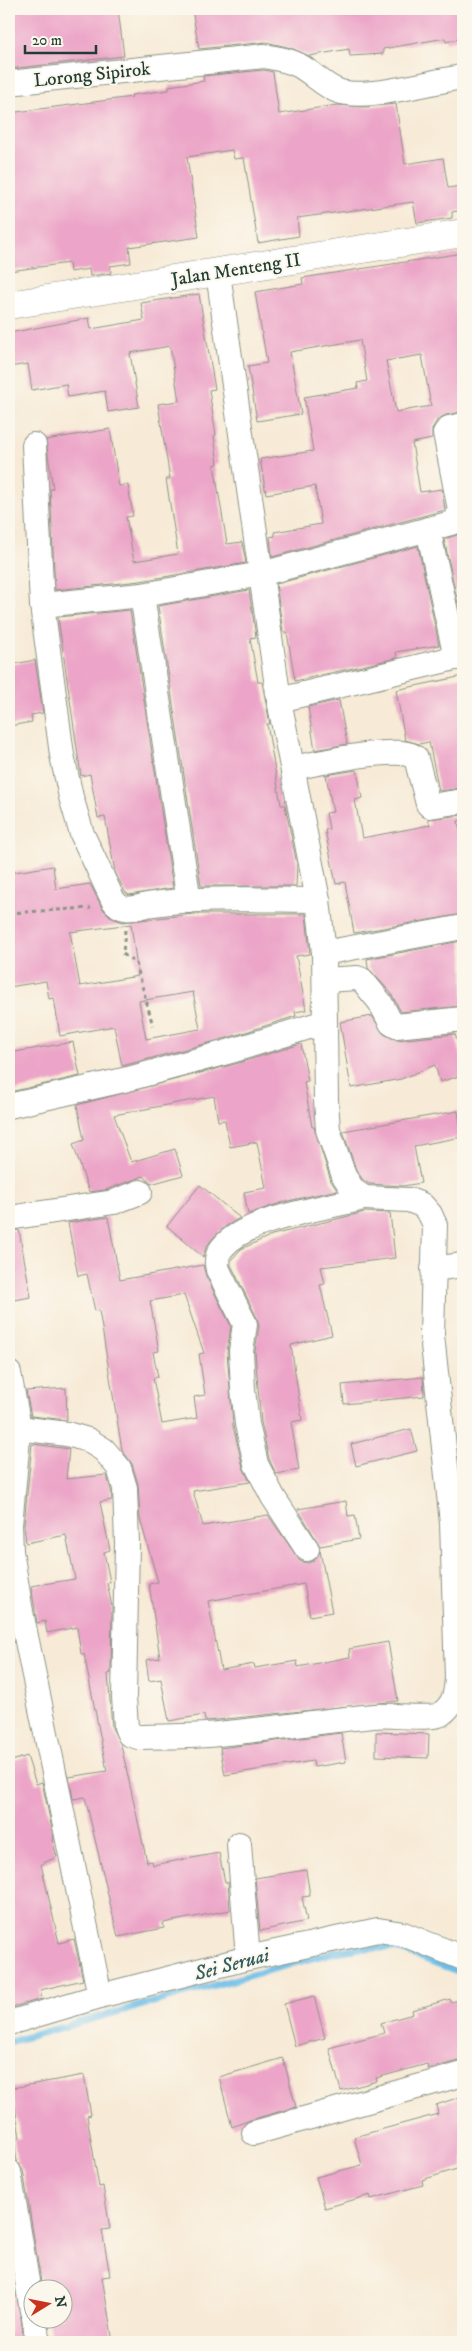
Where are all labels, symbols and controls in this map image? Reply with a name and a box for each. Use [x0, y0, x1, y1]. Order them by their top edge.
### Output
scale bar [25, 22, 96, 54]
text: 20 m [32, 31, 62, 50]
street label: Lorong Sipirok [32, 57, 152, 93]
street label: Jalan Menteng II [168, 248, 303, 292]
water label: Sei Seruai [191, 1943, 274, 1987]
north arrow [22, 2278, 72, 2328]
text: N [50, 2295, 70, 2310]

